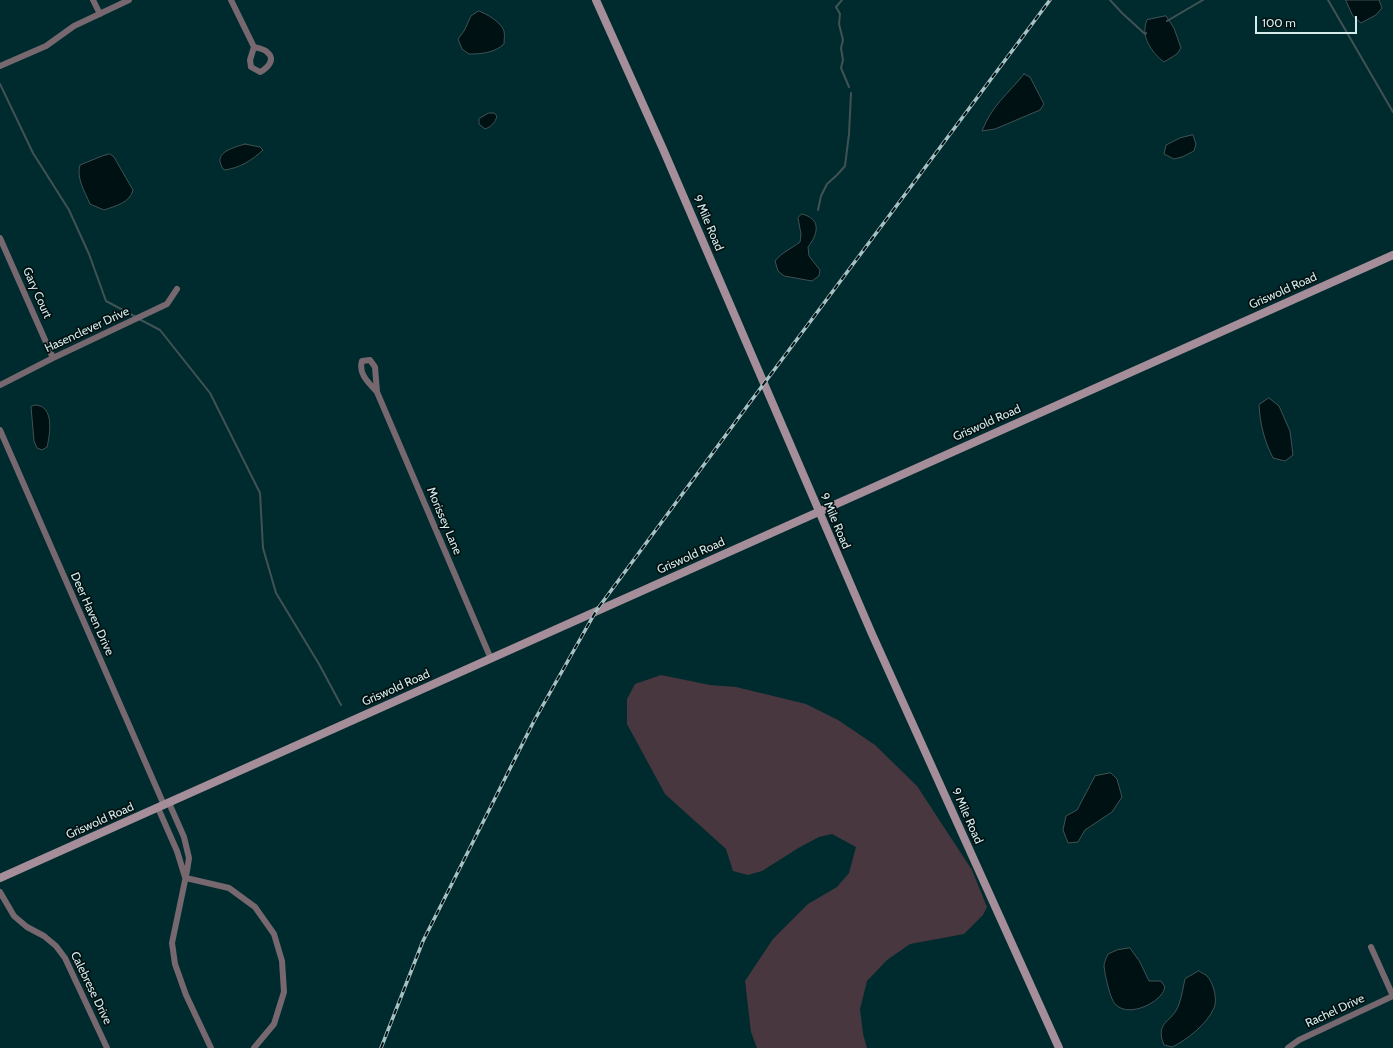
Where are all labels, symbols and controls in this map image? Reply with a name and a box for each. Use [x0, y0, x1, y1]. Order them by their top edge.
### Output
scale bar [1257, 8, 1359, 34]
text: 100 m [1262, 15, 1296, 30]
street label: 9 Mile Road [690, 193, 726, 253]
street label: Gary Court [19, 265, 55, 321]
street label: Griswold Road [1247, 270, 1319, 312]
street label: Hasenclever Drive [42, 304, 132, 356]
street label: Griswold Road [951, 402, 1023, 444]
street label: Morissey Lane [423, 485, 465, 557]
street label: 9 Mile Road [817, 491, 853, 551]
street label: Griswold Road [655, 535, 727, 577]
street label: Deer Haven Drive [67, 570, 117, 658]
street label: Griswold Road [360, 667, 432, 709]
street label: 9 Mile Road [948, 786, 986, 846]
street label: Griswold Road [64, 800, 136, 842]
street label: Calebrese Drive [67, 949, 115, 1027]
street label: Rachel Drive [1303, 991, 1367, 1031]

